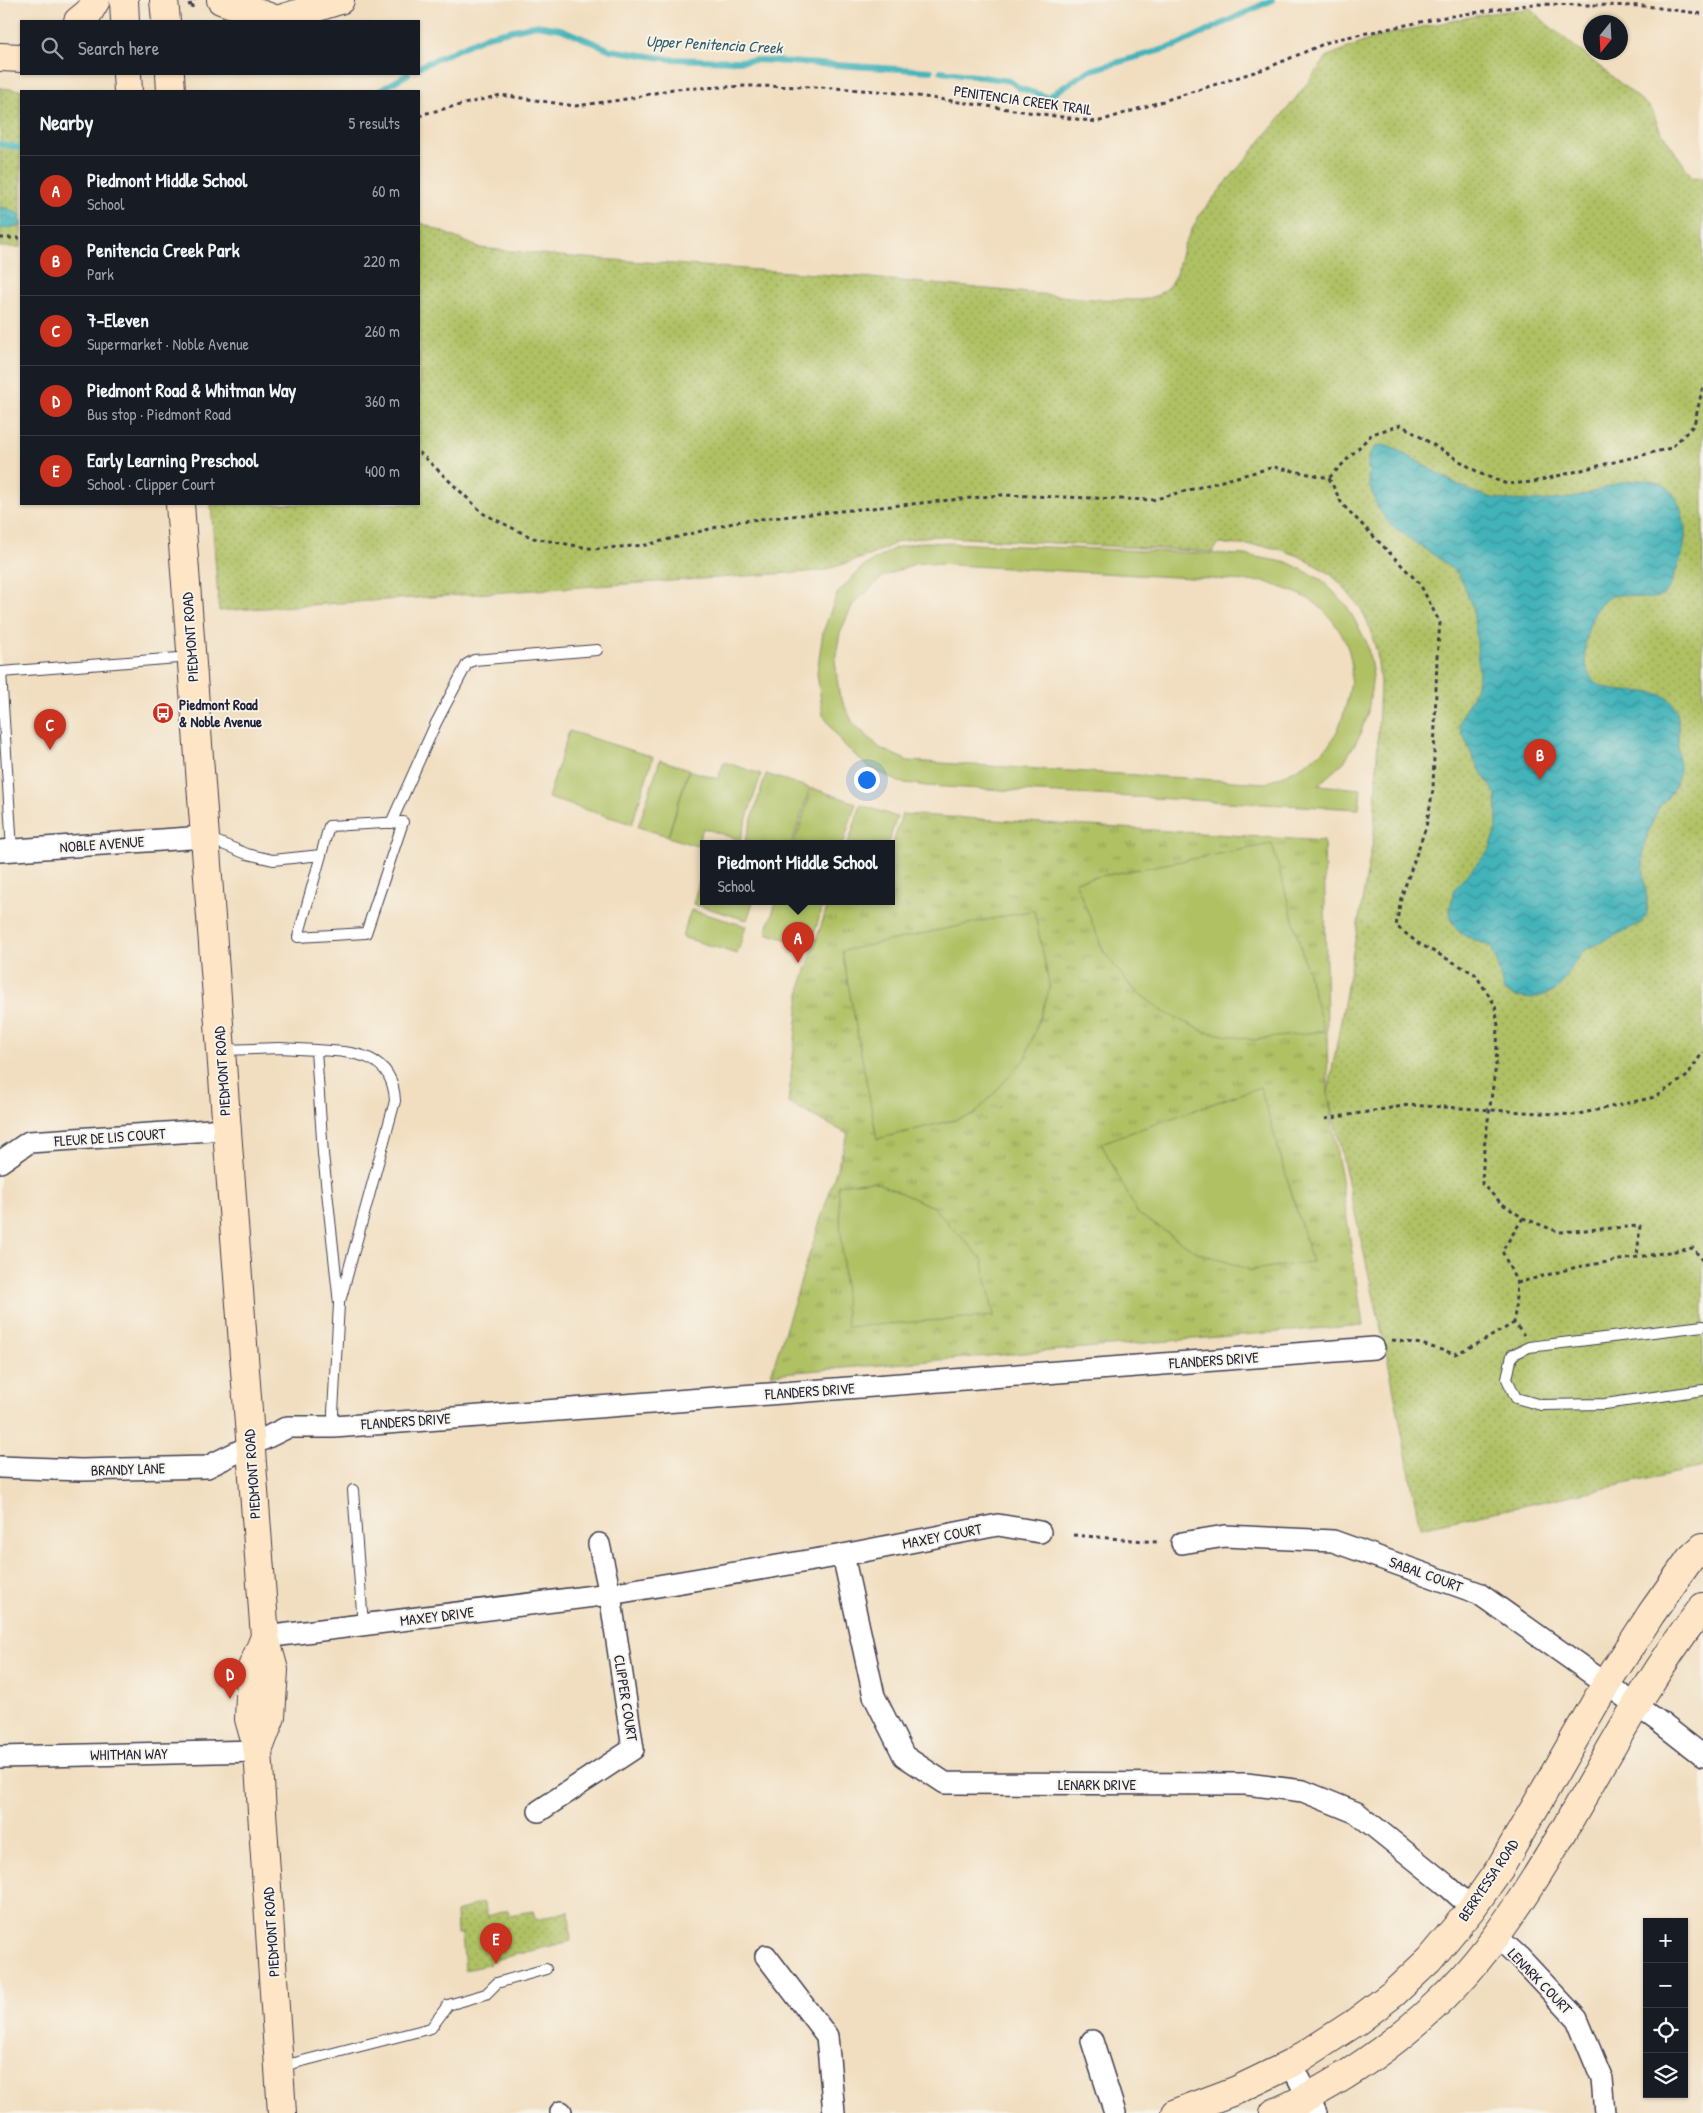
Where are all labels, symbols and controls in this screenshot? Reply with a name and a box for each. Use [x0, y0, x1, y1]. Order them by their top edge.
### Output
north arrow [1583, 15, 1628, 60]
search box [20, 20, 420, 75]
water label: Upper Penitencia Creek [645, 29, 784, 59]
icon: search [38, 34, 66, 62]
text: Search here [78, 35, 159, 61]
street label: PENITENCIA CREEK TRAIL [953, 80, 1094, 120]
text: Nearby [40, 108, 93, 137]
text: 5 results [349, 112, 400, 134]
text: Piedmont Middle School [87, 167, 247, 193]
text: A [52, 180, 60, 202]
text: 60 m [372, 180, 400, 202]
text: School [87, 193, 124, 215]
text: Penitencia Creek Park [87, 237, 240, 263]
text: B [52, 250, 60, 272]
text: 220 m [363, 250, 400, 272]
text: Park [87, 263, 114, 285]
text: 7-Eleven [87, 307, 149, 333]
text: C [52, 320, 60, 342]
text: 260 m [364, 320, 400, 342]
text: Supermarket · Noble Avenue [87, 333, 249, 355]
text: Piedmont Road & Whitman Way [87, 377, 296, 403]
text: D [52, 390, 60, 412]
text: 360 m [365, 390, 400, 412]
text: Bus stop · Piedmont Road [87, 403, 231, 425]
text: Early Learning Preschool [87, 447, 258, 473]
text: E [52, 460, 60, 482]
text: 400 m [365, 460, 400, 482]
text: School · Clipper Court [87, 473, 215, 495]
street label: PIEDMONT ROAD [176, 591, 204, 683]
place label: Piedmont Road & Noble Avenue [179, 694, 262, 732]
bus stop icon: Piedmont Road & Noble Avenue [151, 701, 175, 725]
pin: C [34, 709, 66, 750]
pin: B [1524, 739, 1556, 780]
your location [854, 767, 880, 793]
street label: NOBLE AVENUE [59, 831, 145, 857]
popup [700, 840, 895, 905]
text: Piedmont Middle School [717, 849, 878, 875]
text: School [717, 875, 755, 897]
pin: A [782, 922, 814, 963]
street label: PIEDMONT ROAD [208, 1025, 236, 1117]
street label: FLEUR DE LIS COURT [53, 1123, 167, 1151]
street label: FLANDERS DRIVE [1167, 1346, 1260, 1374]
street label: FLANDERS DRIVE [763, 1377, 856, 1405]
street label: FLANDERS DRIVE [359, 1407, 452, 1435]
street label: PIEDMONT ROAD [238, 1428, 266, 1520]
street label: BRANDY LANE [90, 1457, 166, 1481]
street label: MAXEY COURT [900, 1518, 985, 1554]
street label: SABAL COURT [1386, 1551, 1467, 1597]
street label: MAXEY DRIVE [399, 1601, 476, 1631]
street label: CLIPPER COURT [609, 1653, 643, 1744]
pin: D [214, 1658, 246, 1699]
street label: WHITMAN WAY [90, 1743, 168, 1765]
street label: LENARK DRIVE [1058, 1774, 1136, 1795]
street label: BERRYESSA ROAD [1453, 1834, 1524, 1925]
street label: PIEDMONT ROAD [257, 1886, 285, 1978]
map controls [1643, 1918, 1688, 2098]
button: + [1643, 1918, 1688, 1963]
pin: E [480, 1923, 512, 1964]
street label: LENARK COURT [1503, 1943, 1577, 2019]
button: − [1643, 1963, 1688, 2008]
button: locate [1643, 2008, 1688, 2053]
button: layers [1643, 2053, 1688, 2098]

